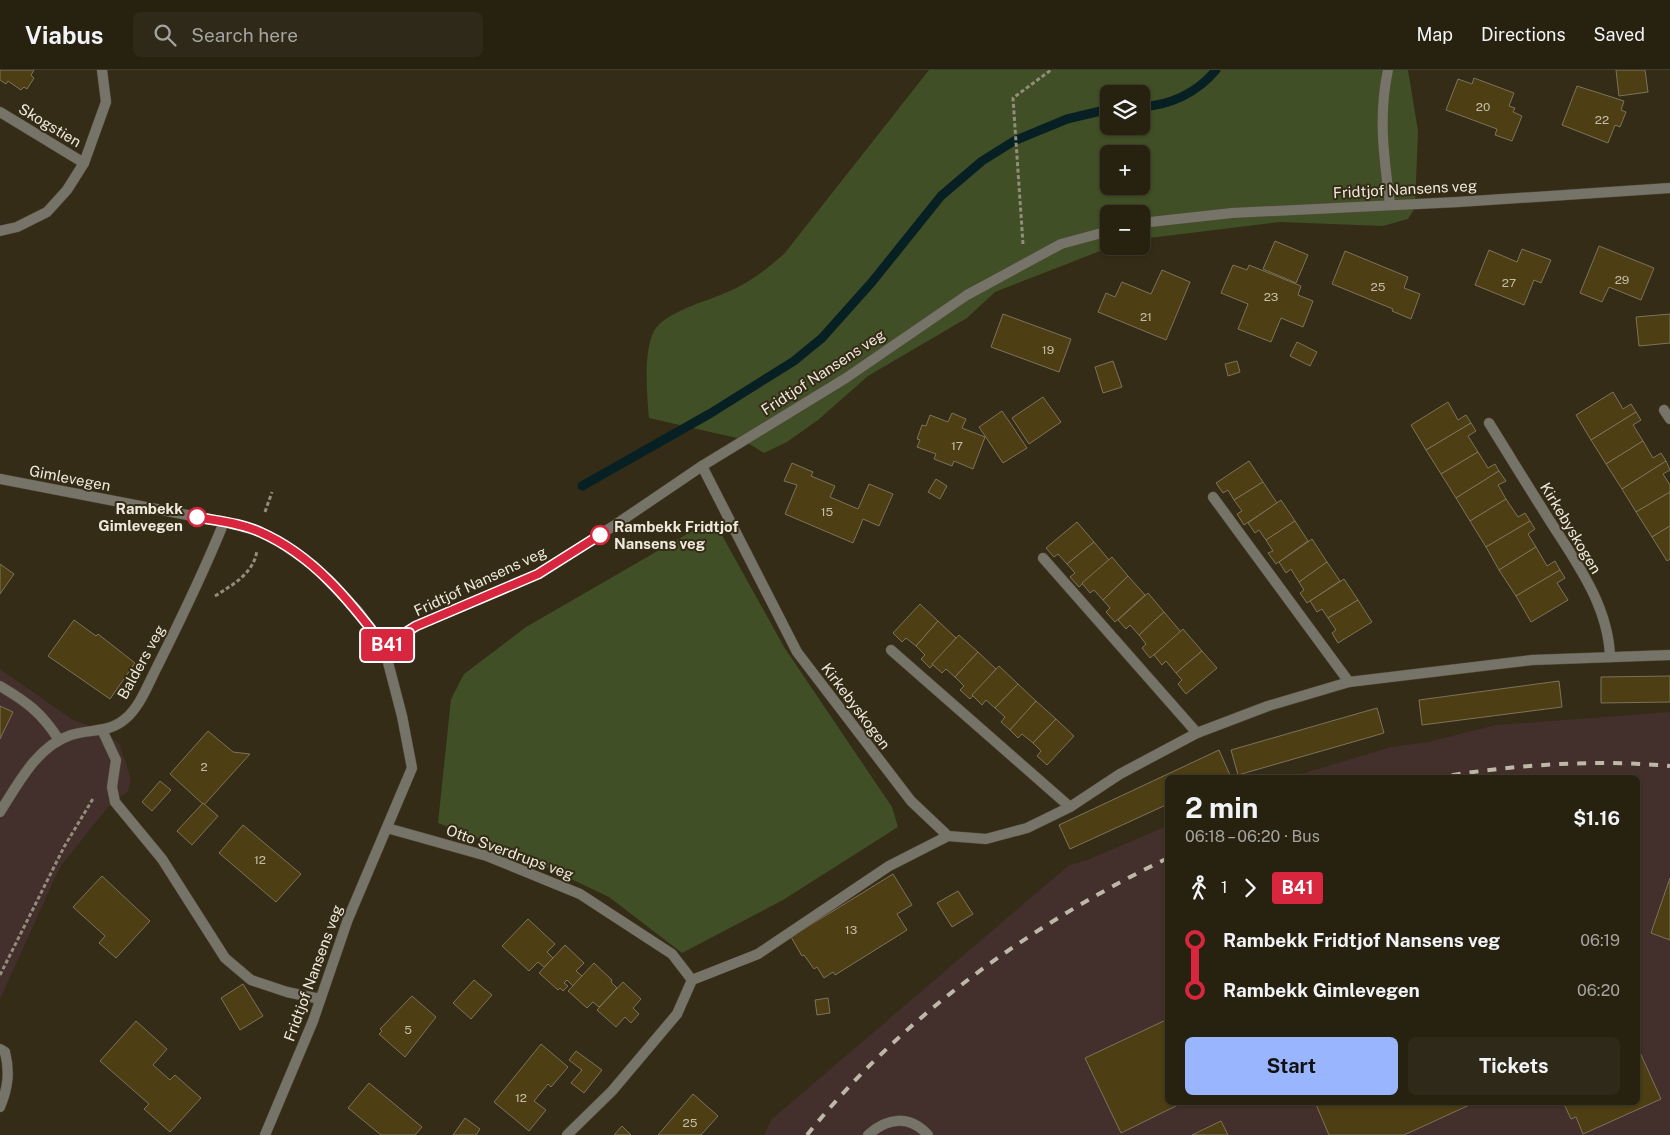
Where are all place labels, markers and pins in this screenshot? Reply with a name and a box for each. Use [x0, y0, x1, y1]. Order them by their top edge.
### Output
place label: Rambekk Gimlevegen [98, 500, 183, 534]
marker: Rambekk Gimlevegen [187, 507, 207, 527]
place label: Rambekk Fridtjof Nansens veg [614, 518, 738, 552]
marker: Rambekk Fridtjof Nansens veg [590, 525, 610, 545]

